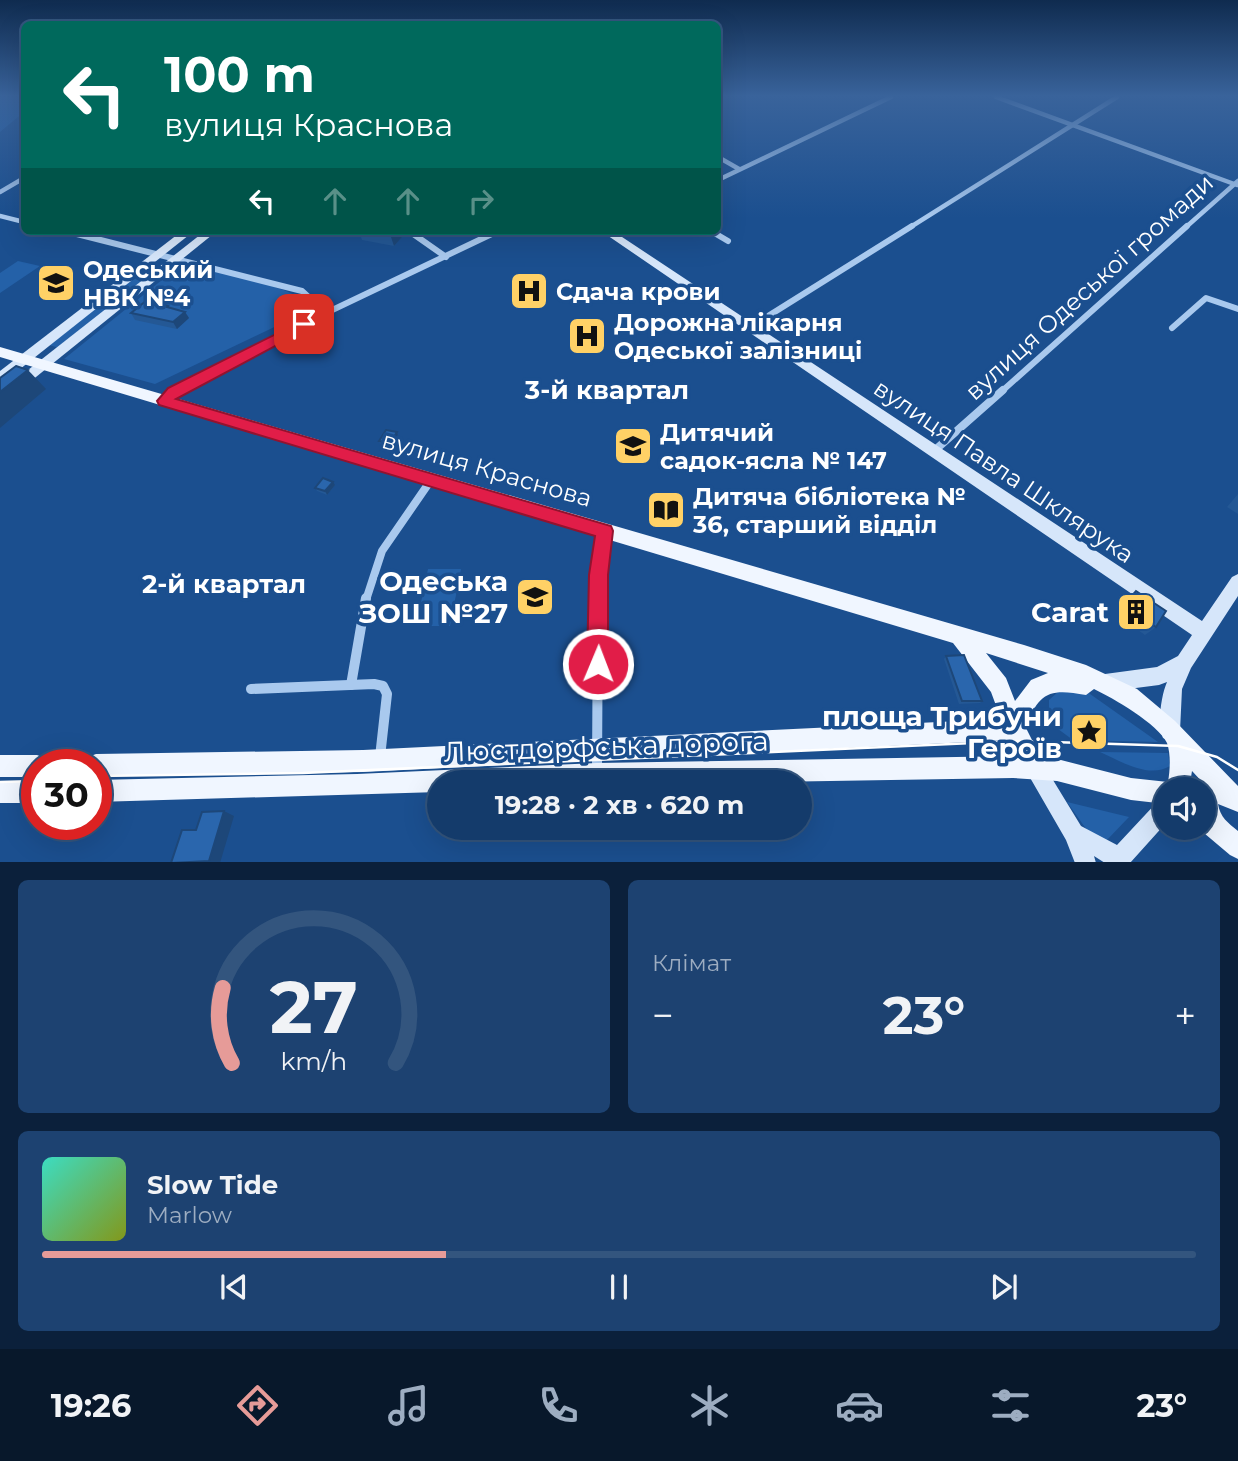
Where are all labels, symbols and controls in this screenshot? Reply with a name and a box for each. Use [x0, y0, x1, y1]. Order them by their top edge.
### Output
text: 100 m [164, 45, 315, 104]
icon: left [49, 49, 140, 140]
text: вулиця Краснова [164, 105, 453, 144]
street label: вулиця Одеської громади [959, 168, 1219, 406]
icon: left [243, 182, 281, 220]
icon: ahead [316, 182, 354, 220]
icon: ahead [389, 182, 427, 220]
icon: right [462, 182, 500, 220]
place label: Одеський НВК №4 [83, 255, 213, 312]
school or university icon: Одеський НВК №4 [35, 262, 77, 304]
hospital icon: Сдача крови [508, 270, 550, 312]
place label: Сдача крови [556, 277, 721, 306]
pin [274, 294, 334, 354]
icon: arrive [285, 305, 323, 343]
place label: Дорожна лікарня Одеської залізниці [614, 308, 862, 365]
hospital icon: Дорожна лікарня Одеської залізниці [566, 315, 608, 357]
street label: вулиця Павла Шклярука [869, 373, 1139, 569]
district label: 3-й квартал [524, 374, 689, 406]
place label: Дитячий садок-ясла № 147 [660, 418, 887, 475]
street label: вулиця Краснова [379, 425, 595, 513]
school or university icon: Дитячий садок-ясла № 147 [612, 425, 654, 467]
place label: Дитяча бібліотека № 36, старший відділ [692, 482, 966, 539]
library icon: Дитяча бібліотека № 36, старший відділ [645, 489, 687, 531]
place label: Одеська ЗОШ №27 [358, 564, 508, 630]
district label: 2-й квартал [142, 568, 306, 600]
school or university icon: Одеська ЗОШ №27 [514, 576, 556, 618]
building icon: Carat [1115, 591, 1157, 633]
place label: Carat [1031, 595, 1109, 629]
position arrow [561, 627, 635, 701]
place label: площа Трибуни Героїв [822, 699, 1062, 765]
place icon: площа Трибуни Героїв [1068, 711, 1110, 753]
street label: Люстдорфська дорога [443, 723, 769, 769]
speed limit sign: 30 [21, 749, 112, 840]
map controls [1153, 777, 1216, 840]
button: sound [1153, 777, 1216, 840]
text: 19:28 · 2 хв · 620 m [495, 789, 744, 821]
text: Клімат [652, 949, 731, 977]
text: 27 [270, 963, 358, 1051]
text: 23° [883, 984, 965, 1047]
text: − [652, 992, 674, 1039]
text: + [1174, 992, 1196, 1039]
text: km/h [281, 1045, 347, 1075]
text: Slow Tide [147, 1169, 278, 1201]
text: Marlow [147, 1201, 232, 1229]
icon: previous [215, 1268, 253, 1306]
icon: pause [600, 1268, 638, 1306]
icon: next [985, 1268, 1023, 1306]
icon: directions [233, 1381, 282, 1430]
icon: music [384, 1381, 433, 1430]
icon: phone [534, 1381, 583, 1430]
icon: climate [685, 1381, 734, 1430]
icon: car [835, 1381, 884, 1430]
icon: filters [986, 1381, 1035, 1430]
text: 19:26 [51, 1386, 131, 1425]
text: 23° [1136, 1386, 1187, 1425]

